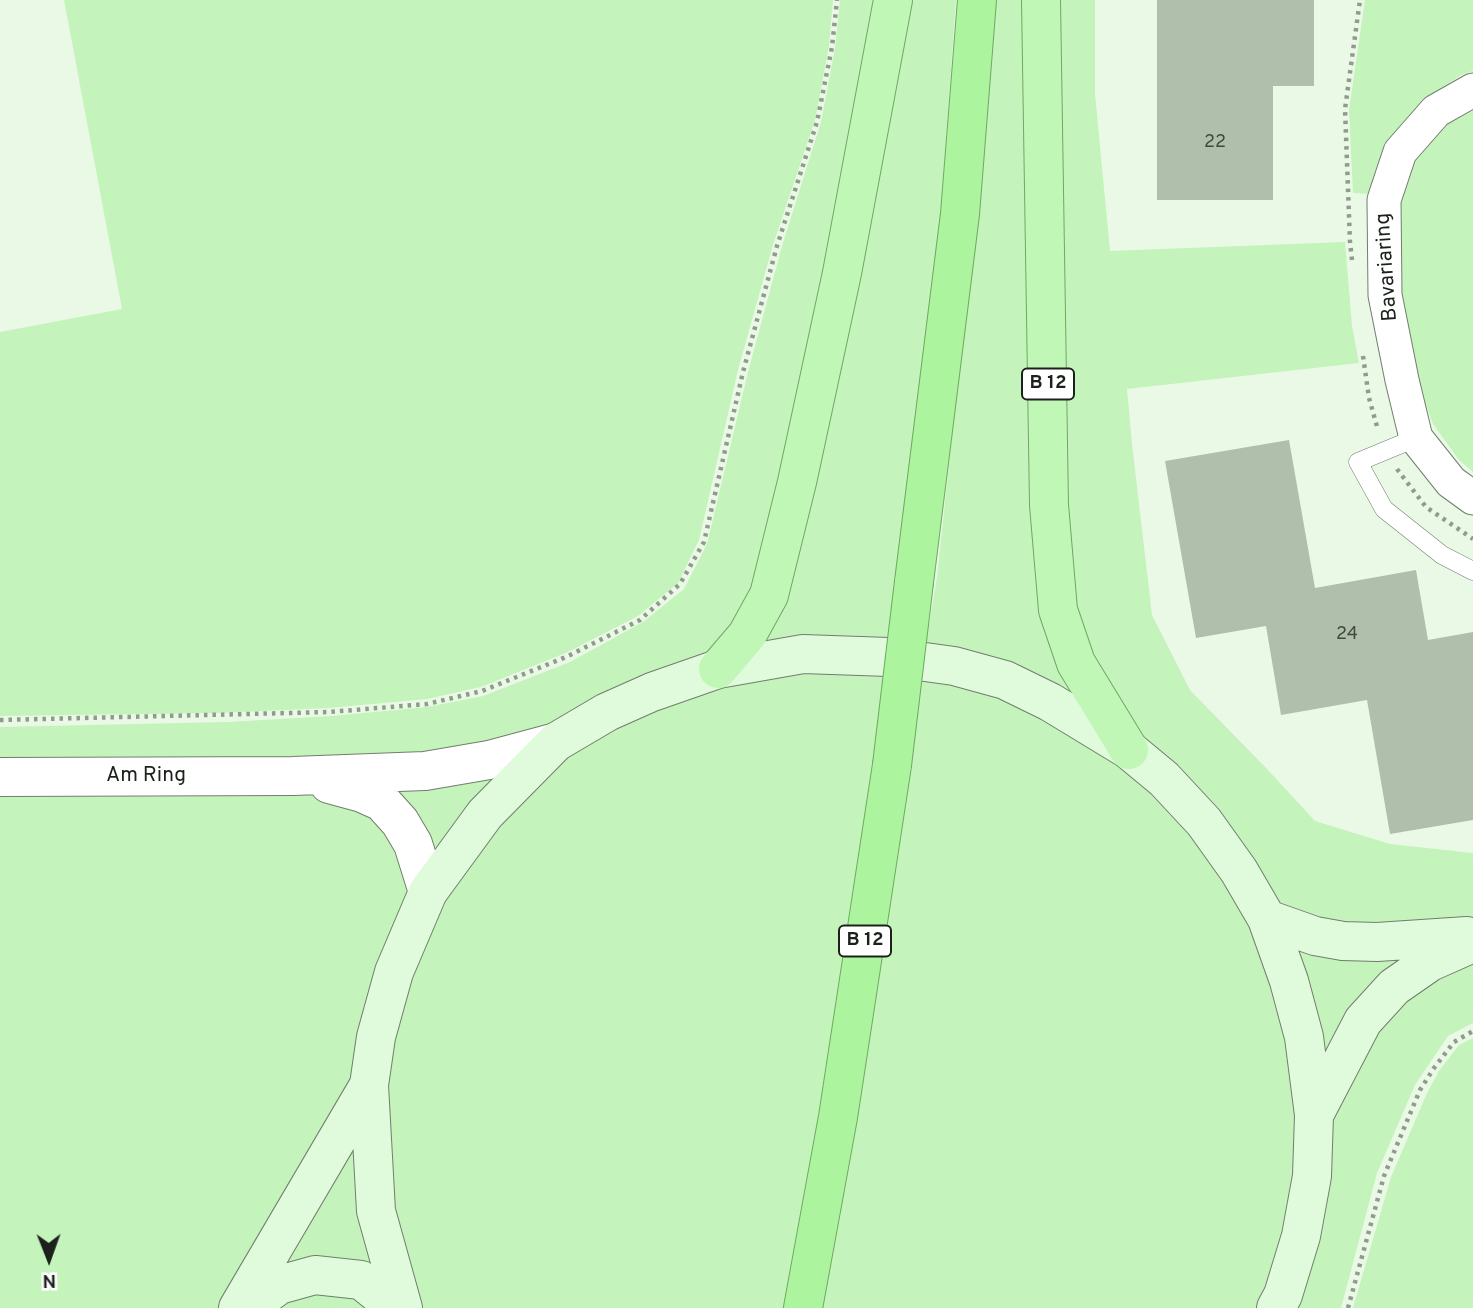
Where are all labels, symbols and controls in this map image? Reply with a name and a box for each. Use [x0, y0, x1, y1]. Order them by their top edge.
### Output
house number: 22 [1204, 132, 1226, 154]
street label: Bavariaring [1372, 212, 1404, 322]
road number: B 12 [1022, 368, 1074, 400]
house number: 24 [1336, 624, 1358, 646]
street label: Am Ring [106, 764, 186, 790]
road number: B 12 [839, 925, 891, 956]
north arrow [14, 1224, 84, 1294]
text: N [42, 1268, 56, 1292]

